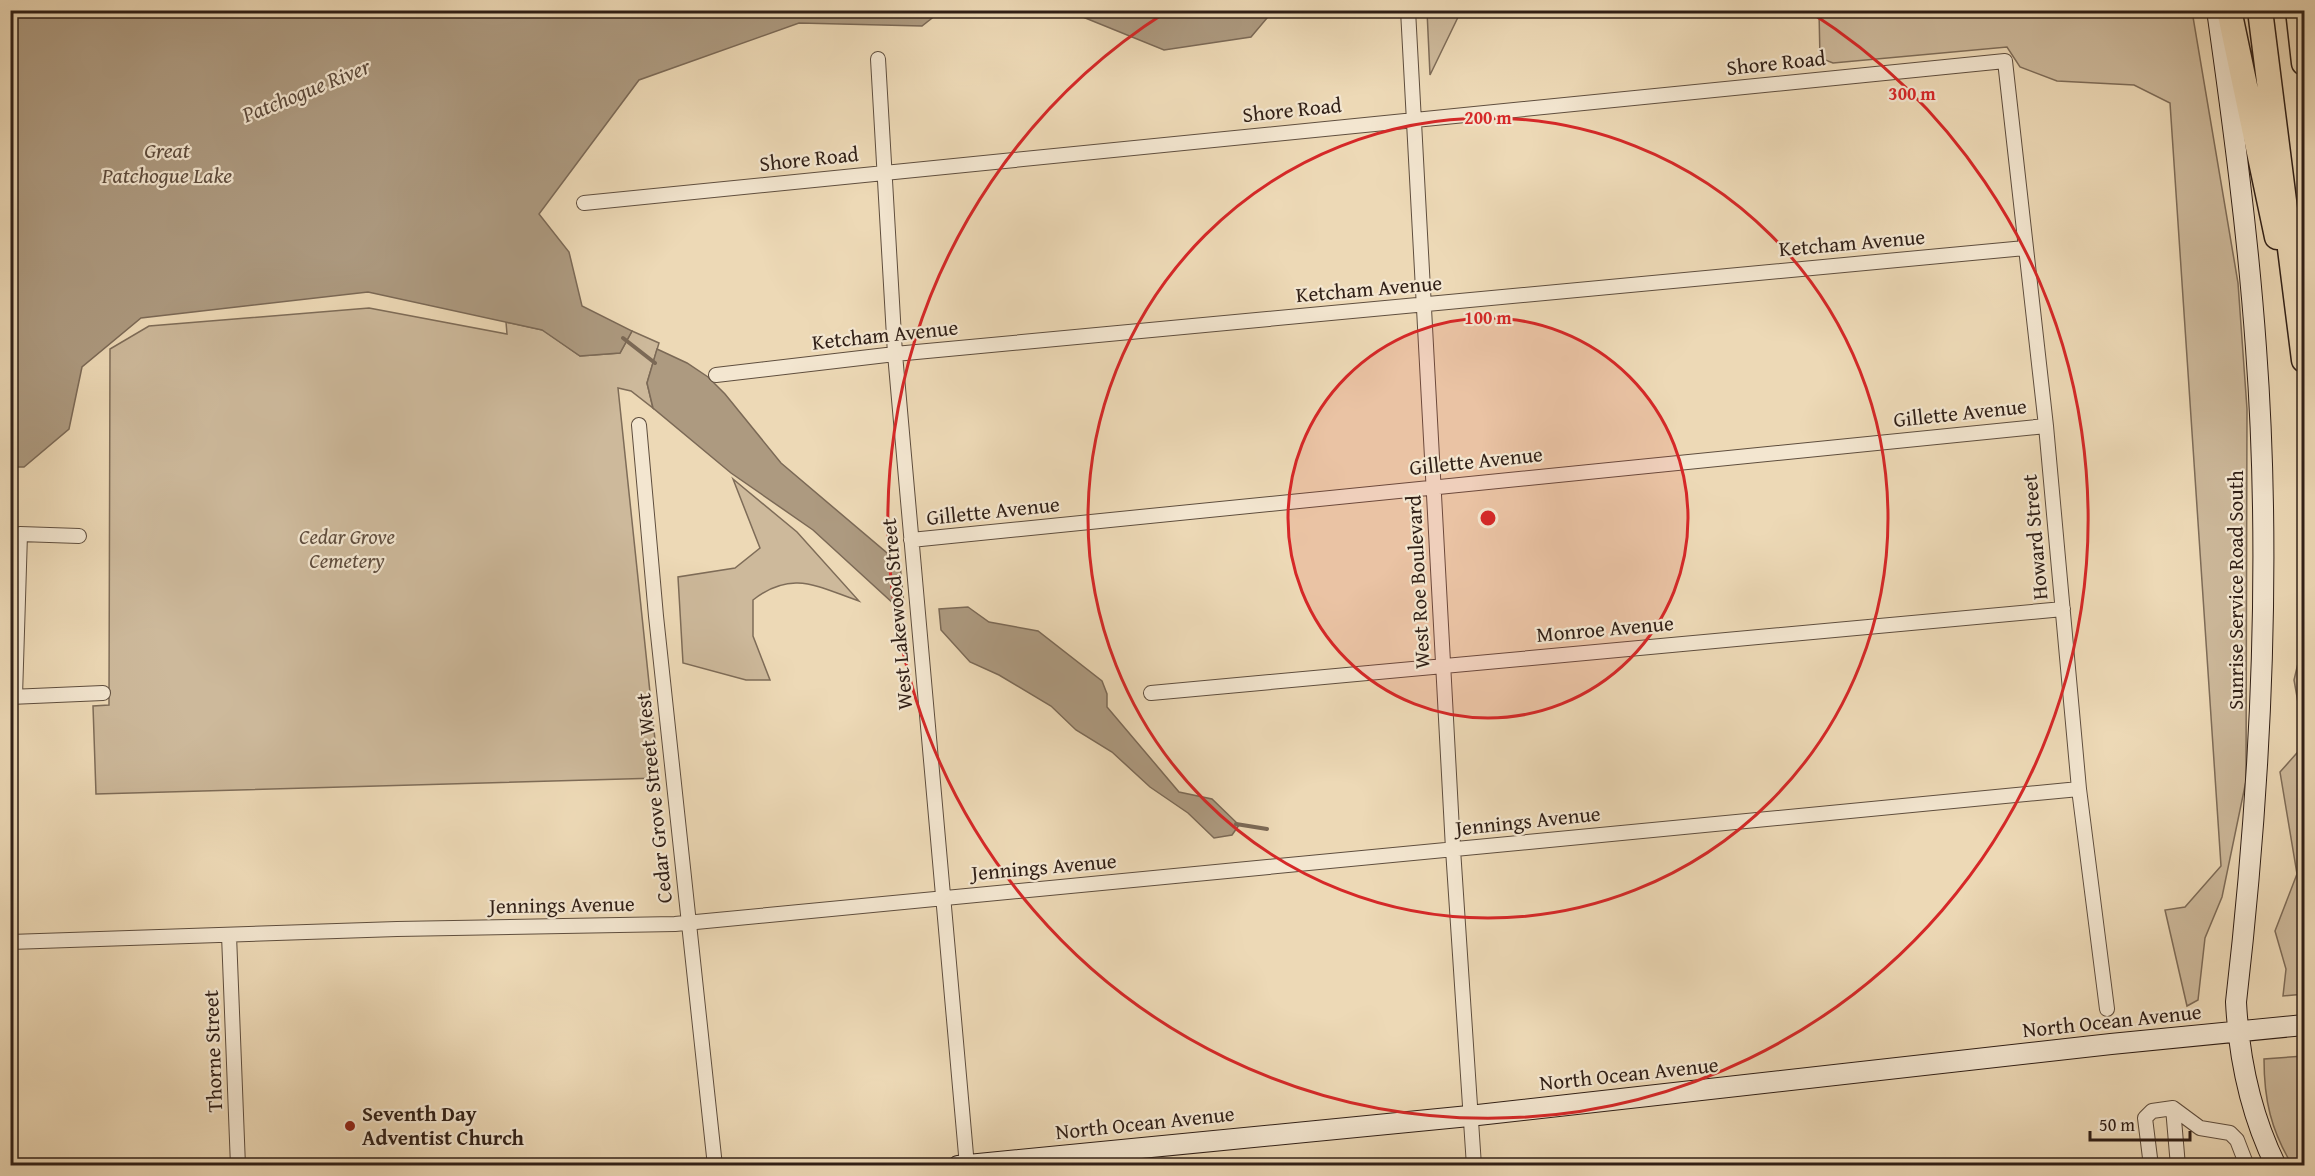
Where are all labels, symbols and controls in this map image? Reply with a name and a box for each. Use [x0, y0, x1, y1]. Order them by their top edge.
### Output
street label: Shore Road [1725, 42, 1828, 83]
water label: Patchogue River [236, 49, 376, 131]
text: 300 m [1888, 80, 1936, 107]
street label: Shore Road [1241, 89, 1344, 130]
text: 200 m [1464, 104, 1512, 131]
water label: Great Patchogue Lake [101, 134, 232, 191]
street label: Shore Road [758, 138, 861, 179]
street label: Ketcham Avenue [1778, 221, 1927, 264]
street label: Ketcham Avenue [1295, 267, 1444, 310]
text: 100 m [1464, 304, 1512, 331]
street label: Ketcham Avenue [810, 311, 960, 358]
street label: Gillette Avenue [1892, 390, 2028, 435]
street label: Gillette Avenue [1408, 438, 1544, 483]
street label: Sunrise Service Road South [2220, 470, 2251, 710]
street label: Howard Street [2014, 472, 2055, 601]
street label: Gillette Avenue [925, 488, 1061, 533]
street label: West Roe Boulevard [1397, 494, 1438, 670]
centre of rings [1478, 508, 1498, 528]
street label: West Lakewood Street [873, 516, 920, 711]
park label: Cedar Grove Cemetery [299, 521, 395, 576]
street label: Monroe Avenue [1535, 607, 1675, 650]
street label: Cedar Grove Street West [627, 691, 680, 905]
street label: Jennings Avenue [1451, 797, 1602, 844]
street label: Jennings Avenue [967, 845, 1118, 889]
street label: Jennings Avenue [486, 888, 635, 921]
street label: Thorne Street [195, 989, 230, 1113]
street label: North Ocean Avenue [2021, 996, 2203, 1045]
street label: North Ocean Avenue [1538, 1049, 1720, 1098]
place label: Seventh Day Adventist Church [362, 1098, 525, 1153]
street label: North Ocean Avenue [1054, 1098, 1236, 1147]
scale bar [2090, 1104, 2190, 1142]
text: 50 m [2099, 1111, 2135, 1138]
marker: Seventh Day Adventist Church [343, 1119, 357, 1133]

